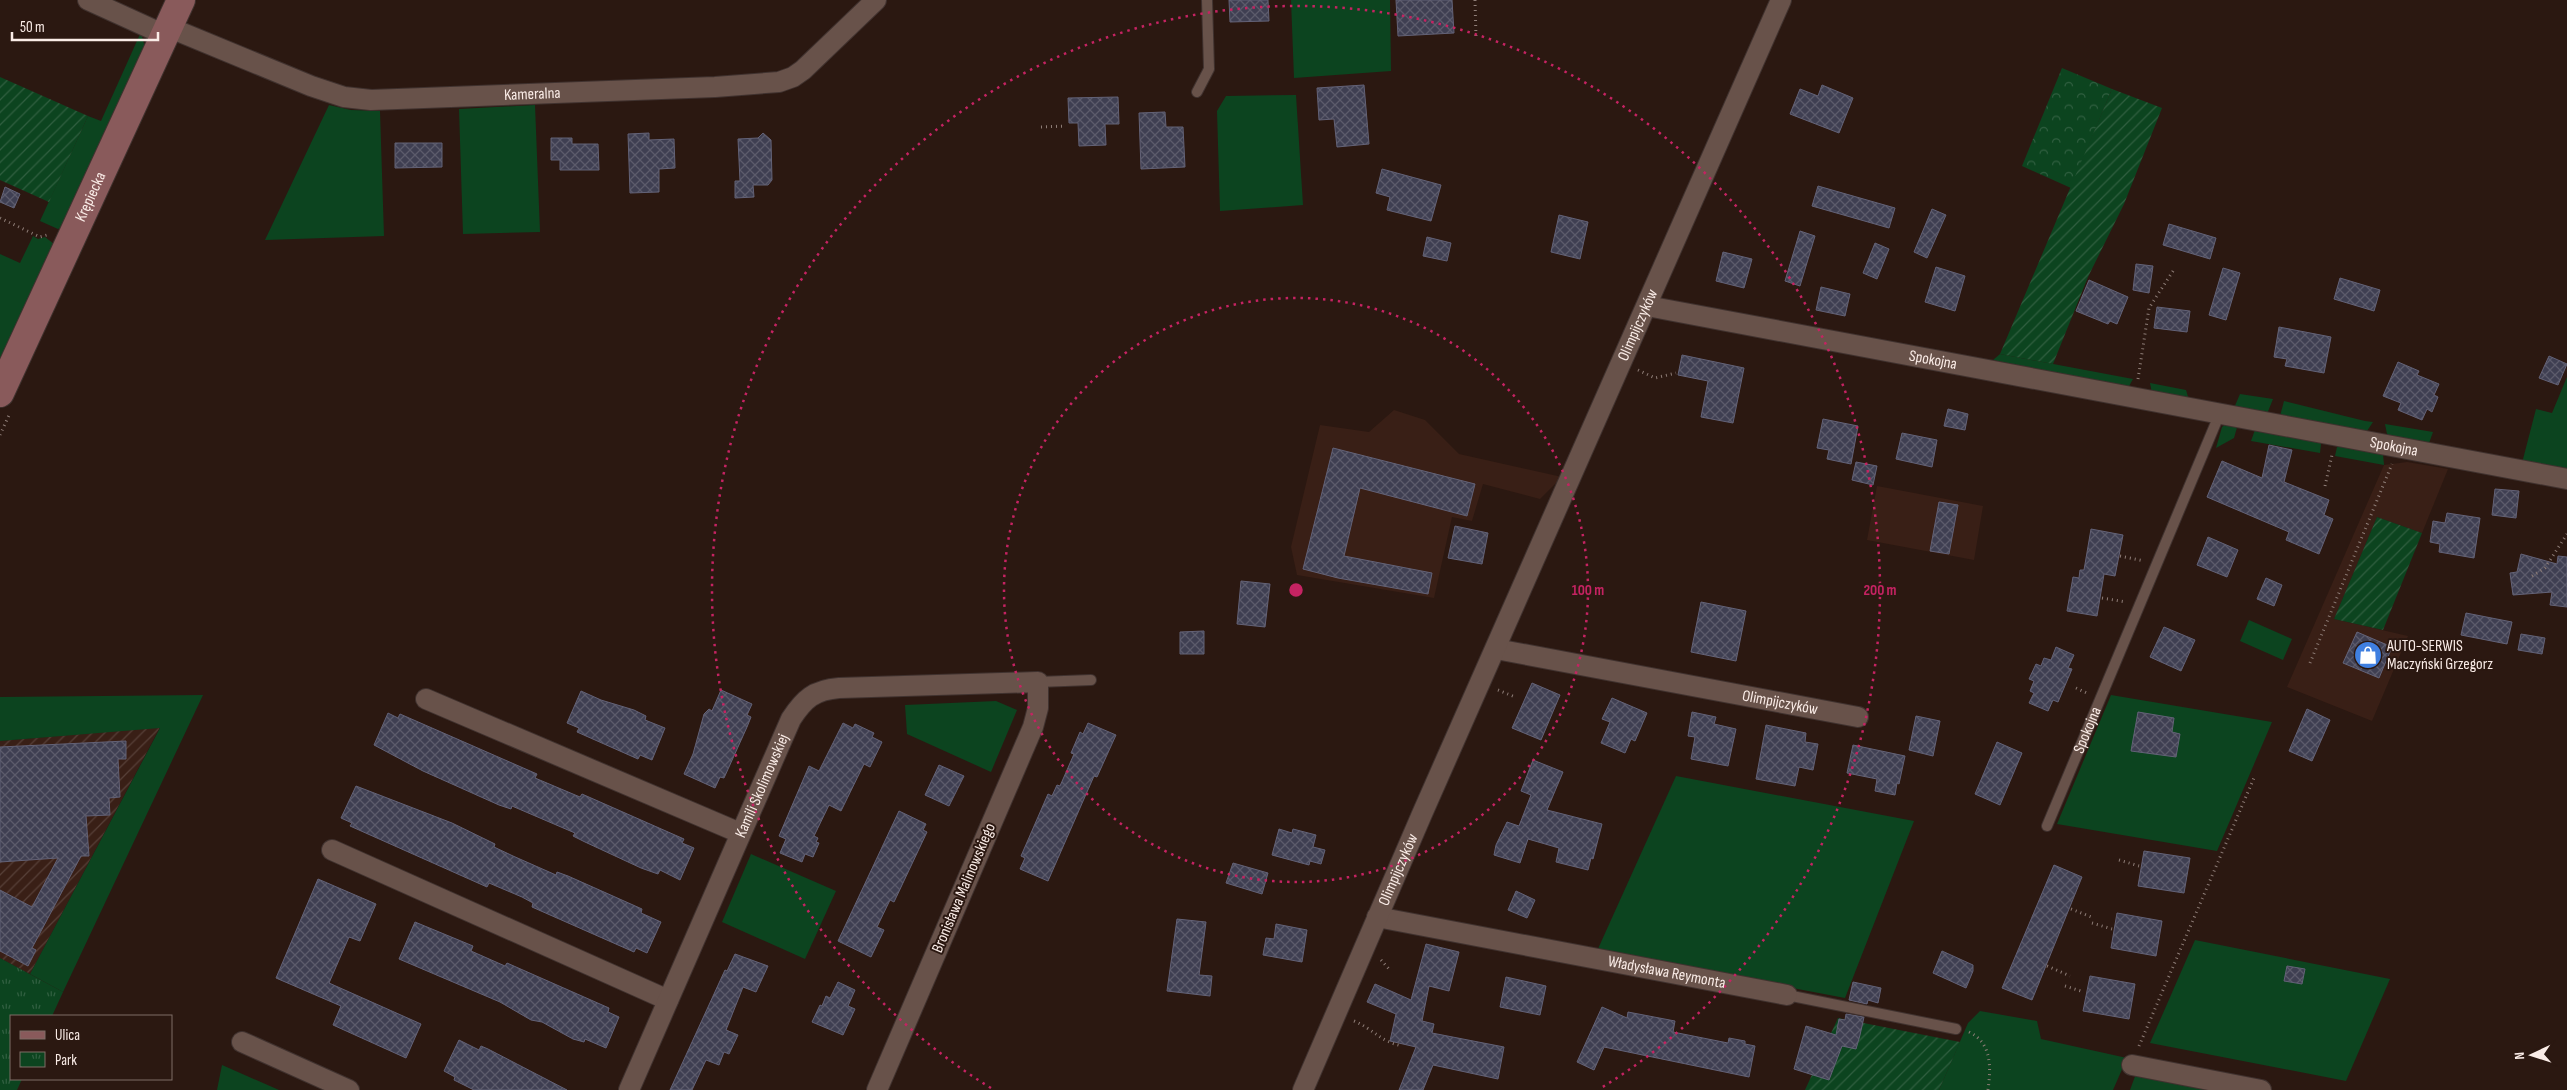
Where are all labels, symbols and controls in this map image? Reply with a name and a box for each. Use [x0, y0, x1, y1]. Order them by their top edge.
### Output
scale bar [12, 10, 159, 42]
text: 50 m [20, 18, 45, 37]
street label: Kameralna [504, 83, 561, 104]
street label: Krępiecka [71, 169, 110, 225]
street label: Olimpijczyków [1613, 286, 1662, 364]
street label: Spokojna [1907, 346, 1959, 374]
street label: Spokojna [2368, 433, 2420, 460]
centre of rings [1287, 581, 1305, 599]
text: 100 m [1572, 581, 1604, 600]
text: 200 m [1863, 581, 1897, 600]
place label: AUTO-SERWIS Maczyński Grzegorz [2386, 637, 2493, 674]
shop icon: AUTO-SERWIS Maczyński Grzegorz [2353, 640, 2383, 670]
street label: Olimpijczyków [1741, 686, 1819, 719]
street label: Spokojna [2069, 704, 2105, 756]
street label: Kamili Skolimowskiej [731, 731, 793, 840]
street label: Bronisława Malinowskiego [928, 820, 1000, 956]
street label: Olimpijczyków [1374, 831, 1422, 909]
street label: Władysława Reymonta [1606, 952, 1727, 993]
legend [10, 1015, 172, 1080]
text: Ulica [55, 1026, 80, 1045]
north arrow [2507, 1030, 2557, 1080]
text: Park [55, 1051, 77, 1070]
text: N [2511, 1052, 2528, 1060]

